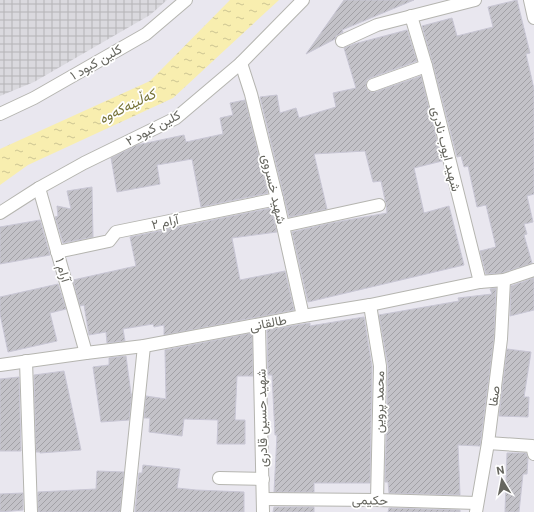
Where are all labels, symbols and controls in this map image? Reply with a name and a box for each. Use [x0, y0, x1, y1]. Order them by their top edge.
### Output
street label: کلین کبود ۱ [68, 41, 125, 84]
water label: کەڵینەکەوە [96, 84, 161, 127]
street label: شهید ایوب نادری [427, 105, 464, 193]
street label: کلین کبود ۲ [123, 107, 184, 150]
street label: شهید خسروی [258, 153, 289, 226]
street label: آرام ۲ [150, 212, 181, 233]
street label: آرام ۱ [51, 256, 74, 285]
street label: طالقانی [248, 312, 288, 335]
street label: شهید حسین قادری [254, 369, 271, 467]
street label: محمد پروین [371, 371, 389, 433]
street label: صفا [485, 385, 503, 407]
north arrow [482, 460, 522, 500]
text: N [495, 464, 506, 478]
street label: حکیمی [352, 492, 388, 509]

